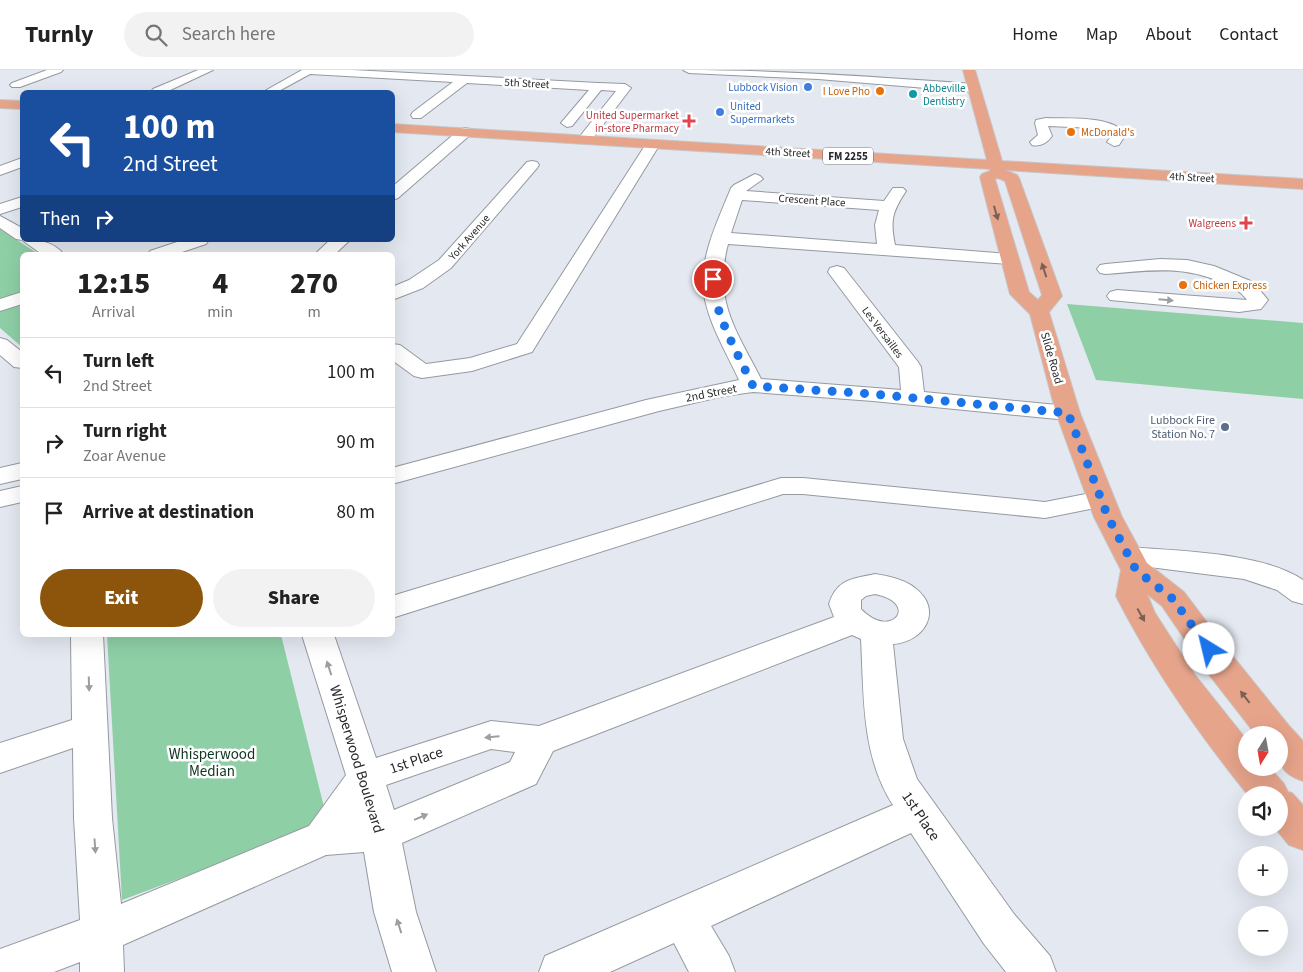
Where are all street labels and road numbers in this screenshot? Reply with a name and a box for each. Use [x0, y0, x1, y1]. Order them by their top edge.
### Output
street label: 5th Street [504, 75, 550, 92]
street label: 4th Street [765, 144, 811, 161]
road number: FM 2255 [823, 148, 873, 164]
street label: 4th Street [1169, 169, 1215, 186]
street label: Crescent Place [778, 191, 846, 210]
street label: York Avenue [445, 211, 494, 264]
street label: Les Versailles [858, 304, 907, 361]
street label: Slide Road [1036, 330, 1067, 386]
street label: 2nd Street [684, 380, 738, 407]
street label: Whisperwood Boulevard [324, 683, 389, 836]
street label: 1st Place [387, 742, 446, 779]
street label: 1st Place [896, 787, 945, 845]

